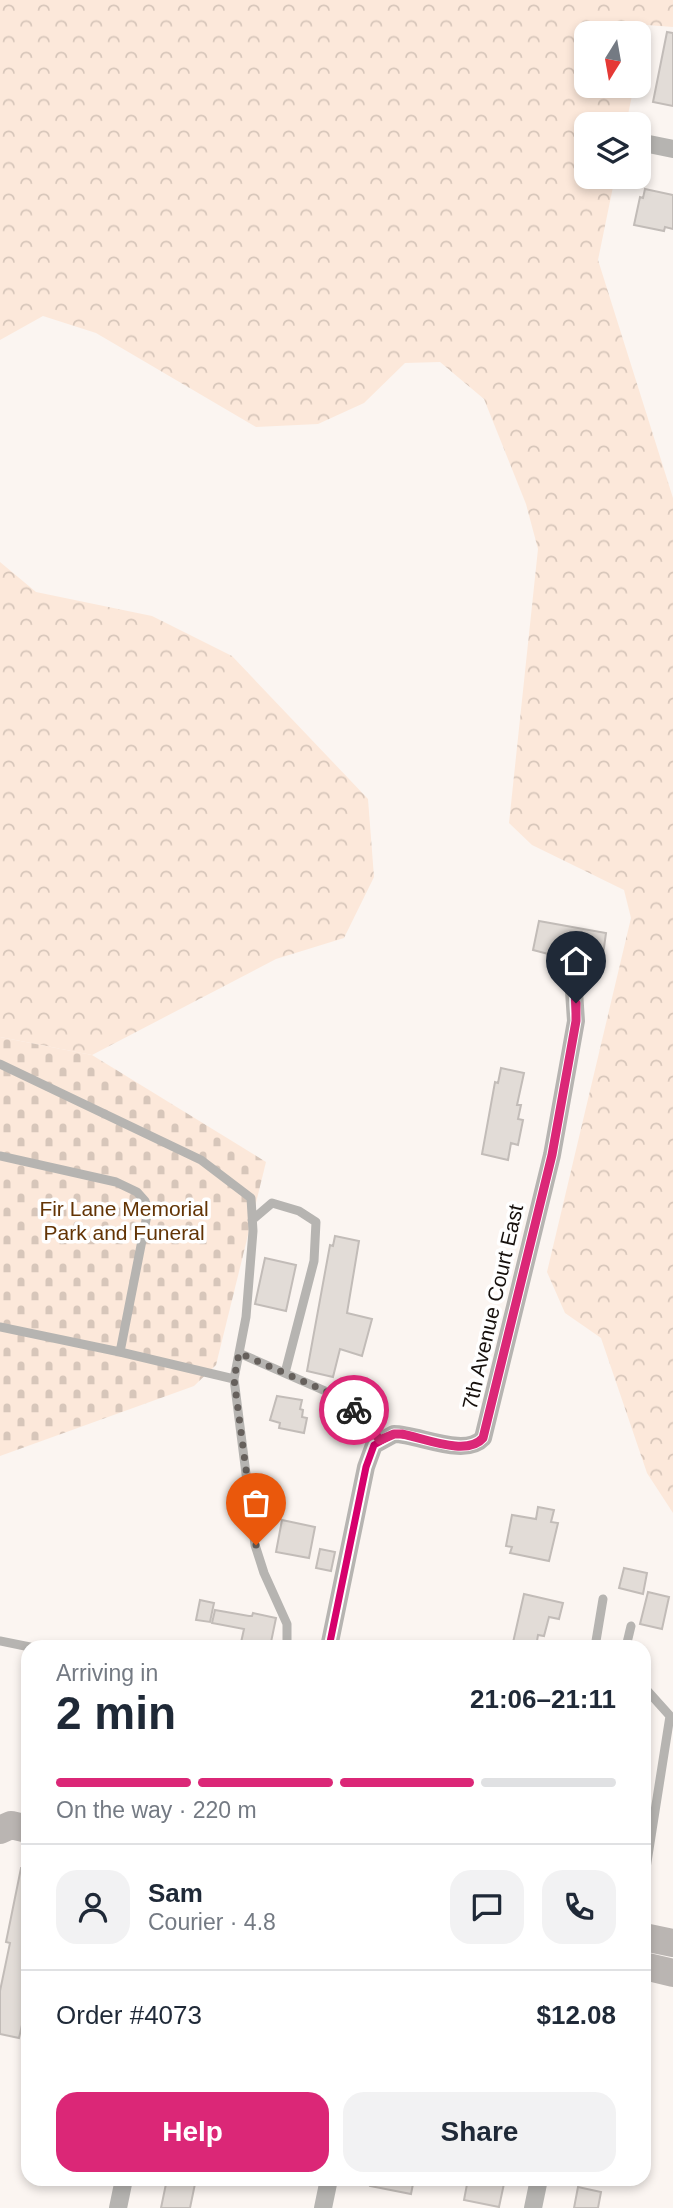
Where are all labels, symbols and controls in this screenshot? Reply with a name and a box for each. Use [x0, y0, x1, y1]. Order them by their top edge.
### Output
north arrow [574, 21, 651, 98]
map controls [574, 21, 651, 189]
button: layers [574, 112, 651, 189]
pin [546, 931, 606, 1003]
icon: home [557, 942, 595, 980]
park label: Fir Lane Memorial Park and Funeral [39, 1197, 209, 1244]
street label: 7th Avenue Court East [458, 1202, 527, 1412]
courier [319, 1375, 389, 1445]
icon: bike [335, 1391, 373, 1429]
pin [226, 1473, 286, 1545]
icon: bag [237, 1484, 275, 1522]
text: Arriving in [56, 1660, 158, 1686]
text: 21:06–21:11 [470, 1684, 616, 1714]
text: 2 min [56, 1687, 176, 1739]
text: On the way · 220 m [56, 1797, 257, 1823]
button: person [56, 1870, 130, 1944]
button: chat [450, 1870, 524, 1944]
button: phone [542, 1870, 616, 1944]
text: Sam [148, 1878, 203, 1908]
text: Courier · 4.8 [148, 1909, 276, 1935]
text: Order #4073 [56, 2000, 202, 2030]
text: $12.08 [536, 2000, 616, 2030]
button: Help [56, 2092, 329, 2172]
button: Share [343, 2092, 616, 2172]

